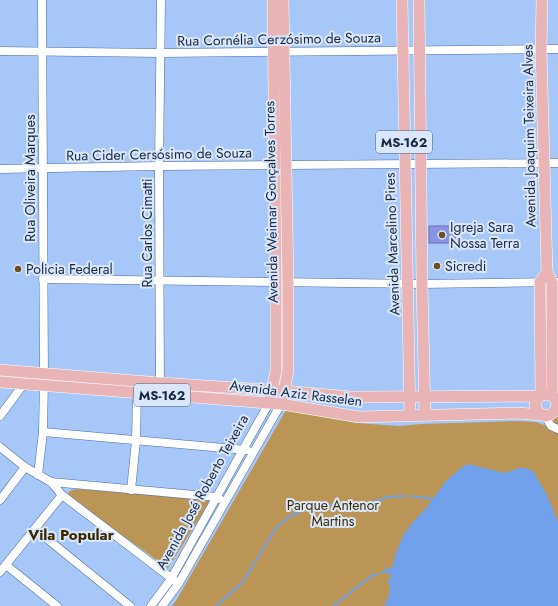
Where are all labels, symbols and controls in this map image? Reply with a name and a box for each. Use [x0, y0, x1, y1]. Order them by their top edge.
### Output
street label: Rua Cornélia Cerzósimo de Souza [177, 27, 381, 51]
street label: Avenida Joaquim Teixeira Alves [517, 44, 541, 228]
street label: Avenida Weimar Gonçalves Torres [259, 100, 283, 303]
street label: Rua Oliveira Marques [20, 114, 40, 242]
road number: MS-162 [376, 131, 432, 153]
street label: Rua Cider Cersósimo de Souza [66, 142, 252, 166]
street label: Avenida Marcelino Pires [379, 172, 404, 316]
street label: Rua Carlos Cimatti [137, 178, 157, 288]
place label: Igreja Sara Nossa Terra [450, 217, 519, 253]
marker: Igreja Sara Nossa Terra [437, 230, 447, 240]
place label: Sicredi [445, 256, 486, 276]
place label: Policia Federal [26, 259, 113, 279]
marker: Sicredi [432, 261, 442, 271]
marker: Policia Federal [13, 264, 23, 274]
street label: Avenida Aziz Rasselen [229, 375, 363, 411]
road number: MS-162 [134, 384, 190, 406]
street label: Avenida José Roberto Teixeira [151, 411, 253, 573]
park label: Parque Antenor Martins [287, 495, 379, 531]
district label: Vila Popular [27, 524, 115, 546]

